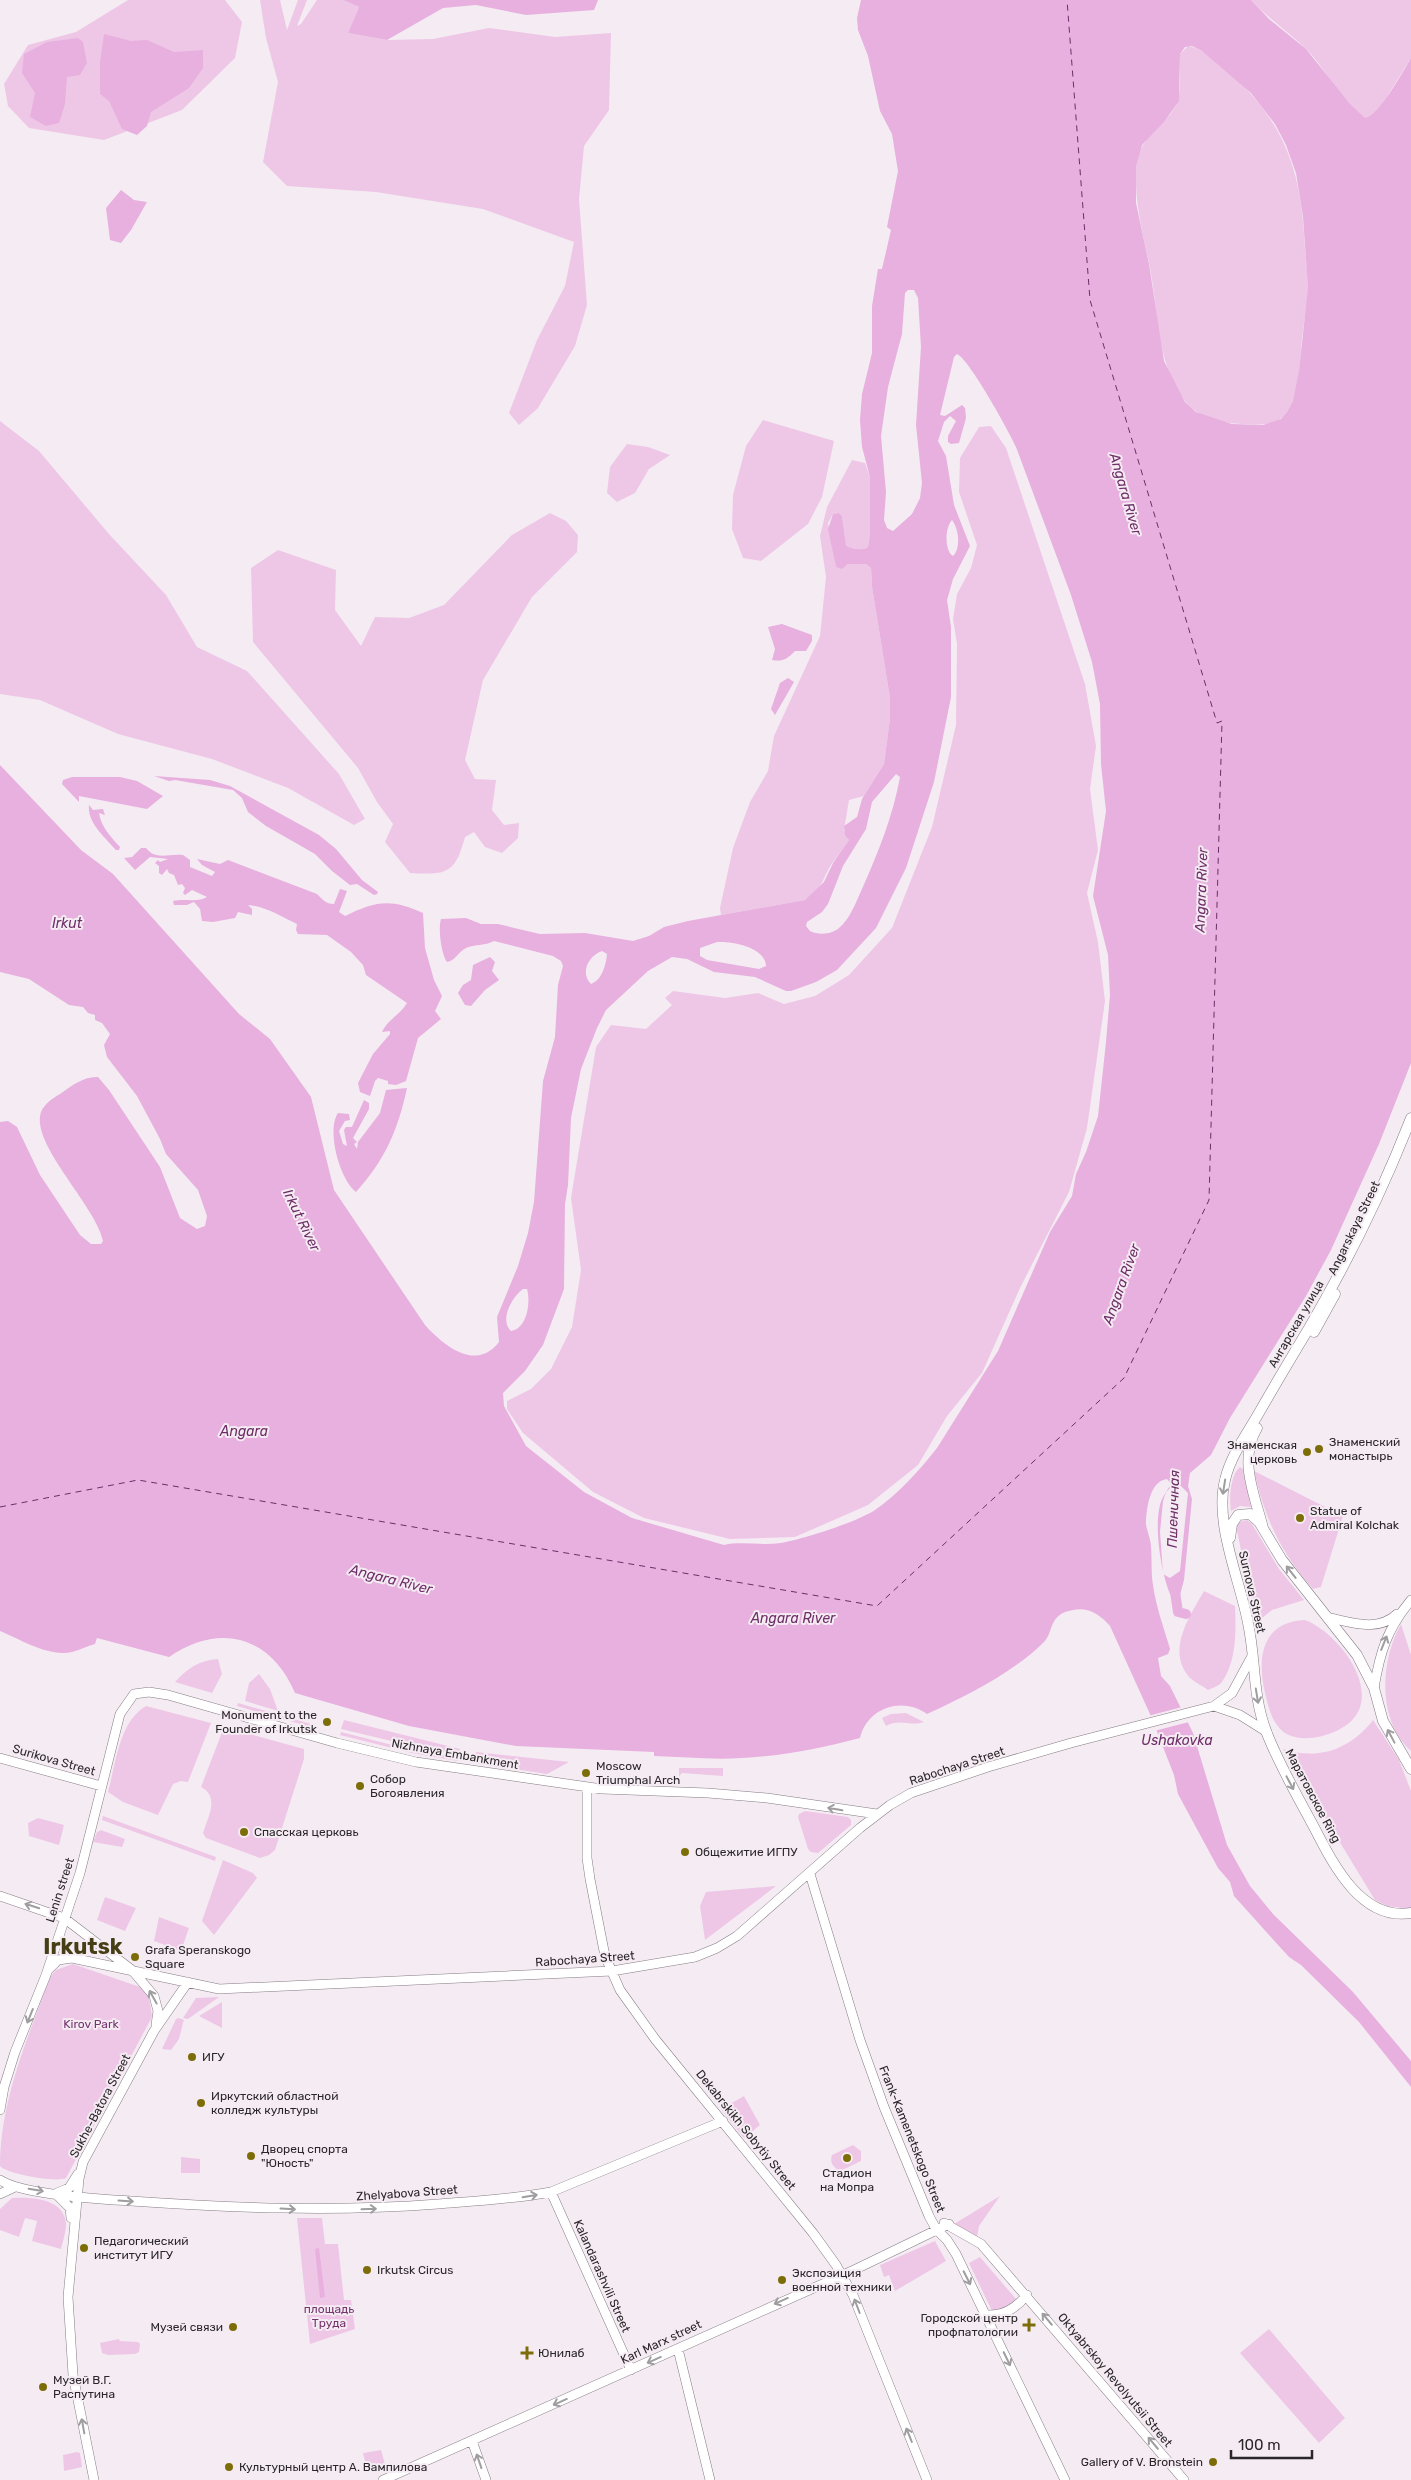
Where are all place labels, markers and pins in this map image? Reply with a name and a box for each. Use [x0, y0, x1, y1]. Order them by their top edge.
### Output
place label: Знаменский монастырь [1329, 1435, 1400, 1463]
place label: Знаменская церковь [1227, 1438, 1297, 1466]
marker: Знаменский монастырь [1313, 1443, 1325, 1455]
marker: Знаменская церковь [1301, 1446, 1313, 1458]
place label: Statue of Admiral Kolchak [1310, 1504, 1400, 1532]
marker: Statue of Admiral Kolchak [1294, 1512, 1306, 1524]
place label: Monument to the Founder of Irkutsk [215, 1708, 318, 1736]
marker: Monument to the Founder of Irkutsk [321, 1716, 333, 1728]
place label: Moscow Triumphal Arch [596, 1759, 680, 1787]
marker: Moscow Triumphal Arch [580, 1767, 592, 1779]
place label: Собор Богоявления [370, 1772, 445, 1800]
marker: Собор Богоявления [354, 1780, 366, 1792]
place label: Спасская церковь [254, 1825, 359, 1839]
marker: Спасская церковь [238, 1826, 250, 1838]
place label: Общежитие ИГПУ [695, 1845, 798, 1859]
marker: Общежитие ИГПУ [679, 1846, 691, 1858]
place label: Grafa Speranskogo Square [145, 1943, 251, 1971]
marker: Grafa Speranskogo Square [129, 1951, 141, 1963]
place label: ИГУ [202, 2050, 225, 2064]
marker: ИГУ [186, 2051, 198, 2063]
place label: Иркутский областной колледж культуры [211, 2089, 339, 2117]
marker: Иркутский областной колледж культуры [195, 2097, 207, 2109]
place label: Дворец спорта "Юность" [261, 2142, 348, 2170]
marker: Дворец спорта "Юность" [245, 2150, 257, 2162]
marker: Стадион на Мопра [841, 2152, 853, 2164]
place label: Стадион на Мопра [820, 2166, 874, 2194]
place label: Педагогический институт ИГУ [94, 2234, 189, 2262]
marker: Педагогический институт ИГУ [78, 2242, 90, 2254]
place label: Irkutsk Circus [377, 2263, 453, 2277]
marker: Irkutsk Circus [361, 2264, 373, 2276]
place label: Экспозиция военной техники [792, 2266, 892, 2294]
marker: Экспозиция военной техники [776, 2274, 788, 2286]
place label: Городской центр профпатологии [920, 2311, 1018, 2339]
marker: Городской центр профпатологии [1022, 2318, 1036, 2332]
place label: Музей связи [150, 2320, 223, 2334]
marker: Музей связи [227, 2321, 239, 2333]
marker: Юнилаб [520, 2346, 534, 2360]
place label: Юнилаб [538, 2346, 585, 2360]
place label: Музей В.Г. Распутина [53, 2373, 115, 2401]
marker: Музей В.Г. Распутина [37, 2381, 49, 2393]
place label: Gallery of V. Bronstein [1081, 2455, 1203, 2469]
marker: Gallery of V. Bronstein [1207, 2456, 1219, 2468]
place label: Культурный центр А. Вампилова [239, 2460, 427, 2474]
marker: Культурный центр А. Вампилова [223, 2461, 235, 2473]

